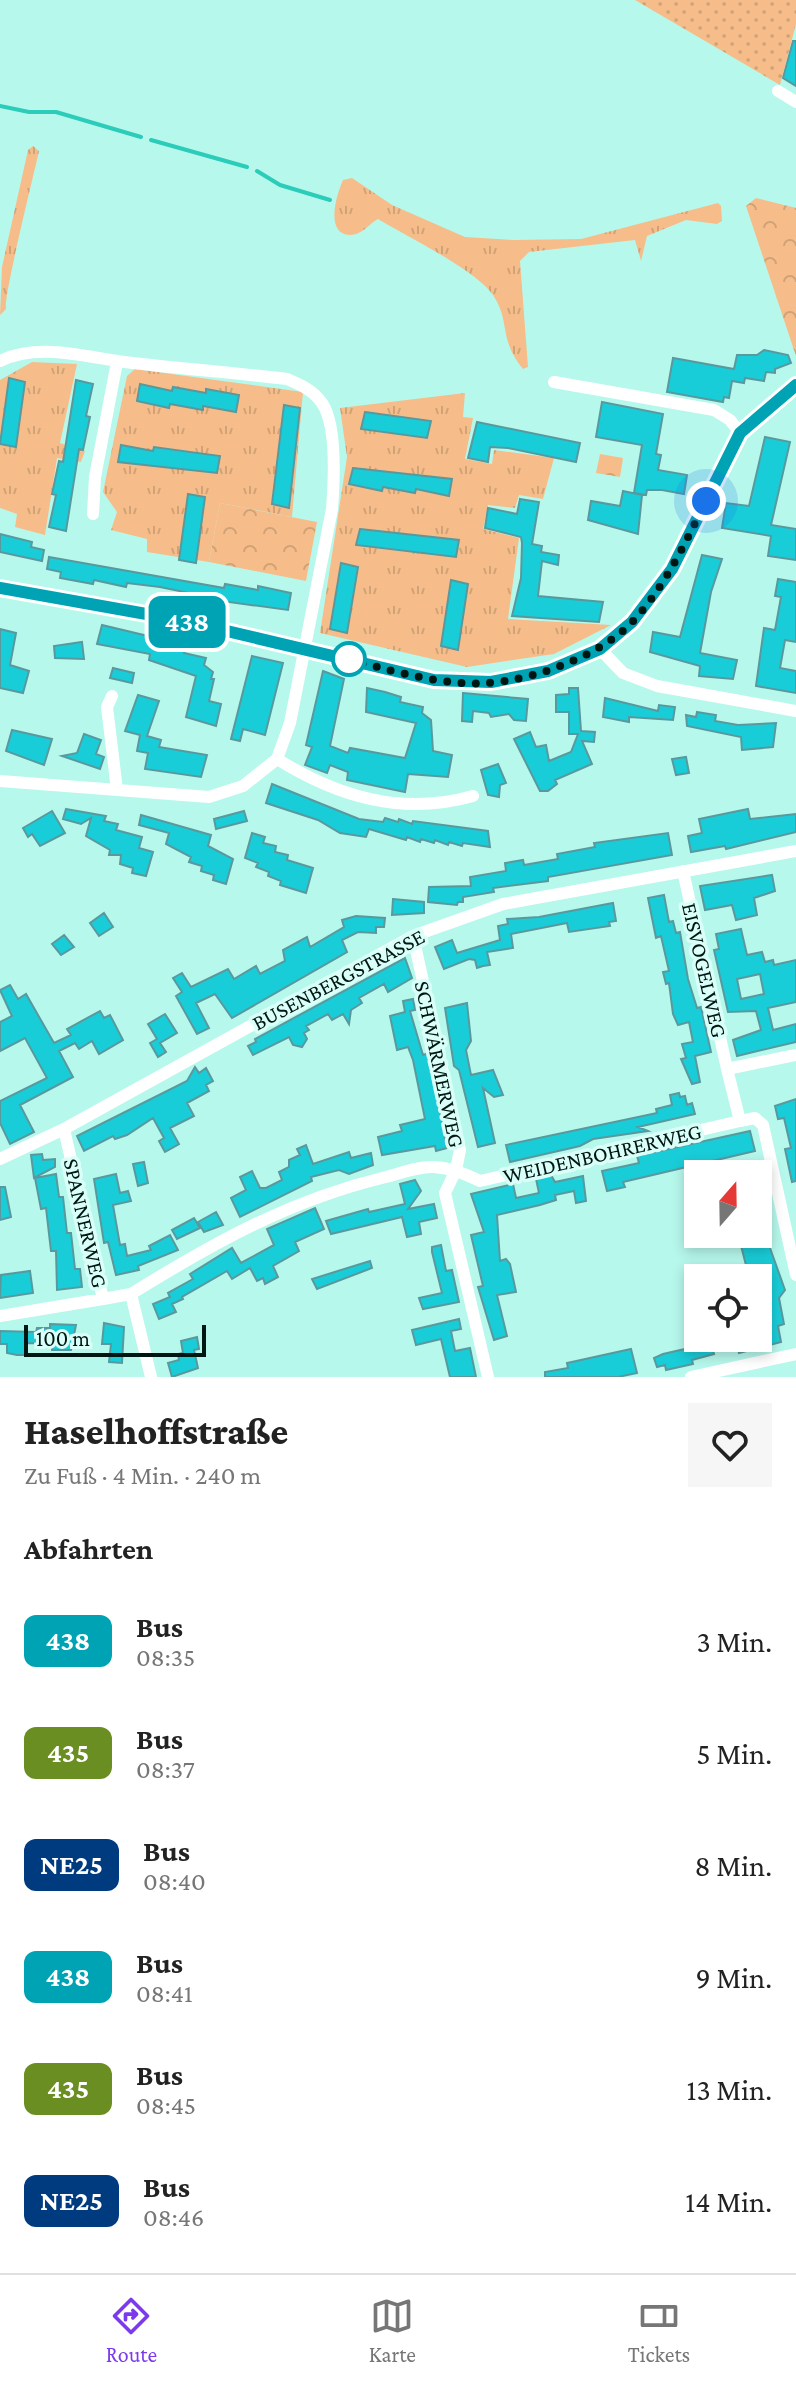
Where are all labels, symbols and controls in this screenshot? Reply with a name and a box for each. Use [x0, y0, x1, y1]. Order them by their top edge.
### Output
your location [686, 481, 726, 521]
line badge: 438 [141, 596, 233, 648]
text: 438 [165, 606, 209, 637]
unlabelled marker [332, 642, 366, 676]
street label: EISVOGELWEG [677, 900, 732, 1040]
street label: BUSENBERGSTRASSE [248, 923, 429, 1035]
street label: SCHWÄRMERWEG [410, 979, 469, 1150]
street label: WEIDENBOHRERWEG [500, 1118, 704, 1188]
street label: SPANNERWEG [59, 1156, 113, 1290]
north arrow [684, 1160, 772, 1248]
map controls [684, 1160, 772, 1352]
button: locate [684, 1264, 772, 1352]
scale bar [24, 1321, 206, 1357]
text: 100 m [36, 1326, 90, 1351]
button: heart [688, 1403, 772, 1487]
text: Haselhoffstraße [24, 1410, 288, 1452]
text: Zu Fuß · 4 Min. · 240 m [24, 1461, 261, 1490]
text: Abfahrten [24, 1532, 153, 1565]
text: Bus [136, 1610, 183, 1643]
text: 438 [46, 1625, 90, 1656]
text: 3 Min. [696, 1625, 772, 1658]
text: 08:35 [136, 1643, 195, 1672]
text: Bus [136, 1722, 183, 1755]
text: 435 [47, 1737, 89, 1768]
text: 5 Min. [697, 1737, 772, 1770]
text: 08:37 [136, 1755, 195, 1784]
text: Bus [143, 1834, 190, 1867]
text: NE25 [40, 1849, 103, 1880]
text: 8 Min. [695, 1849, 772, 1882]
text: 08:40 [143, 1867, 206, 1896]
text: Bus [136, 1946, 183, 1979]
text: 438 [46, 1961, 90, 1992]
text: 9 Min. [695, 1961, 772, 1994]
text: 08:41 [136, 1979, 193, 2008]
text: Bus [136, 2058, 183, 2091]
text: 435 [47, 2073, 89, 2104]
text: 13 Min. [686, 2073, 772, 2106]
text: 08:45 [136, 2091, 196, 2120]
text: Bus [143, 2170, 190, 2203]
text: NE25 [40, 2185, 103, 2216]
text: 14 Min. [685, 2185, 772, 2218]
text: 08:46 [143, 2203, 204, 2232]
tab: Route [106, 2294, 157, 2367]
tab: Karte [369, 2294, 416, 2367]
tab: Tickets [628, 2294, 690, 2367]

